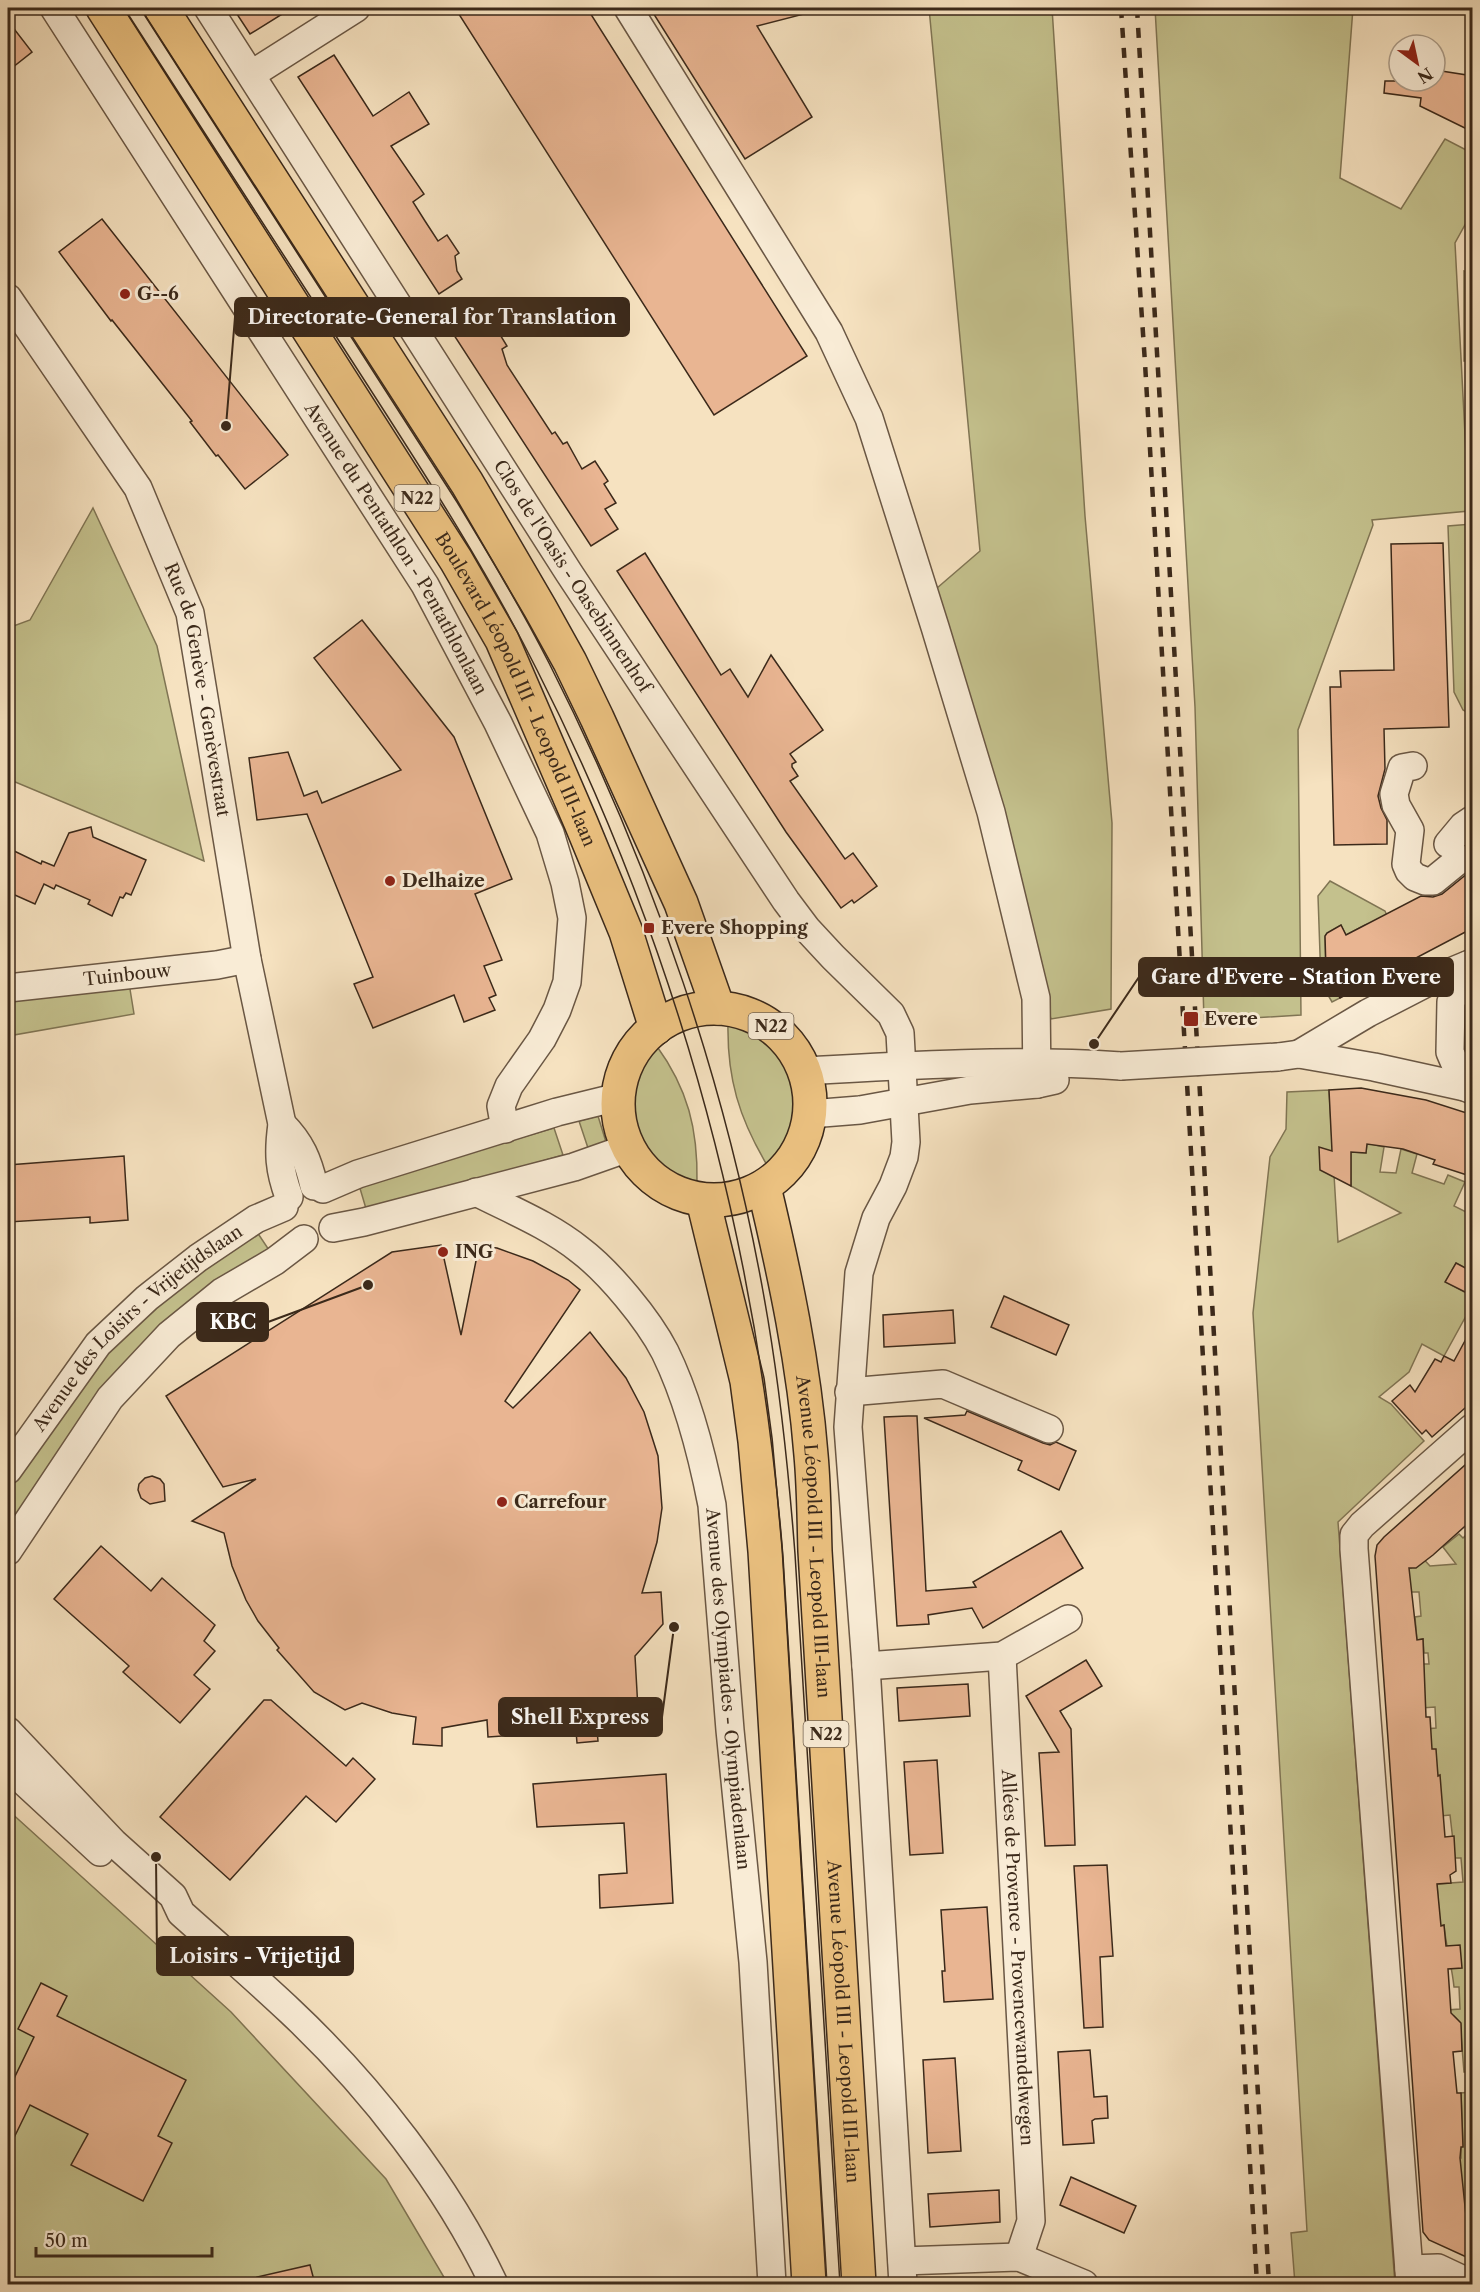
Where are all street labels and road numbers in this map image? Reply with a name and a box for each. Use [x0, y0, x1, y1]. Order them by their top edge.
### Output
street label: Avenue du Pentathlon - Pentathlonlaan [299, 398, 492, 699]
street label: Clos de l'Oasis - Oasebinnenhof [489, 456, 657, 699]
road number: N22 [394, 485, 440, 511]
street label: Boulevard Léopold III - Leopold III-laan [430, 528, 600, 850]
street label: Rue de Genève - Genèvestraat [159, 559, 234, 819]
street label: Tuinbouw [82, 959, 174, 991]
road number: N22 [748, 1013, 794, 1039]
street label: Avenue des Loisirs - Vrijetijdslaan [27, 1220, 247, 1437]
street label: Avenue Léopold III - Leopold III-laan [791, 1373, 835, 1699]
street label: Avenue des Olympiades - Olympiadenlaan [701, 1506, 755, 1871]
road number: N22 [804, 1721, 848, 1747]
street label: Allées de Provence - Provencewandelwegen [997, 1768, 1038, 2146]
street label: Avenue Léopold III - Leopold III-laan [823, 1859, 864, 2184]

